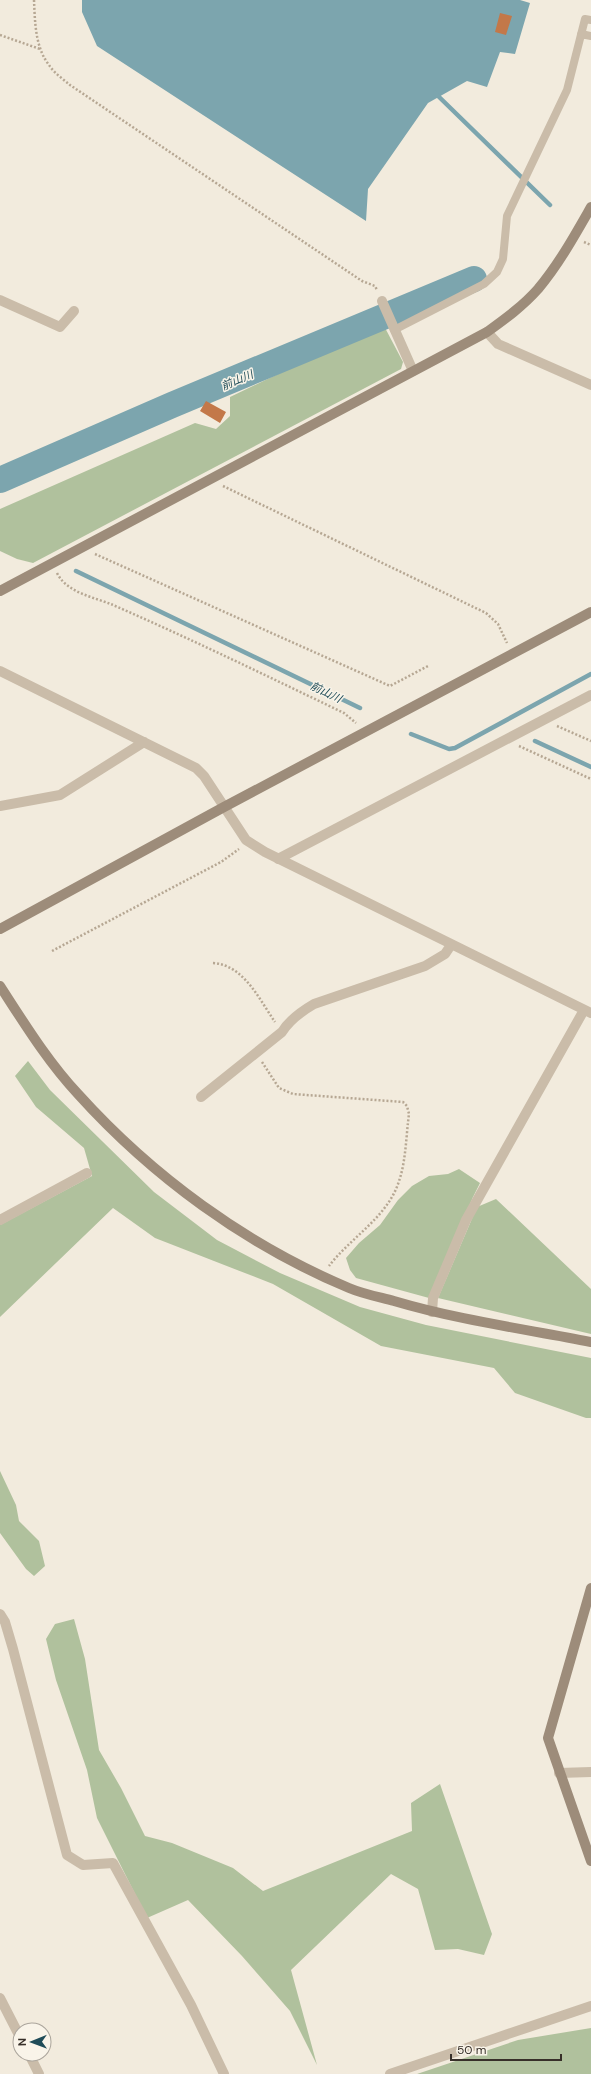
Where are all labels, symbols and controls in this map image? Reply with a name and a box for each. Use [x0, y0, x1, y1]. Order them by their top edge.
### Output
water label: 前山川 [219, 367, 256, 393]
water label: 前山川 [308, 678, 345, 706]
north arrow [12, 2022, 52, 2062]
scale bar [451, 2036, 561, 2062]
text: N [15, 2038, 29, 2046]
text: 50 m [457, 2042, 486, 2058]

